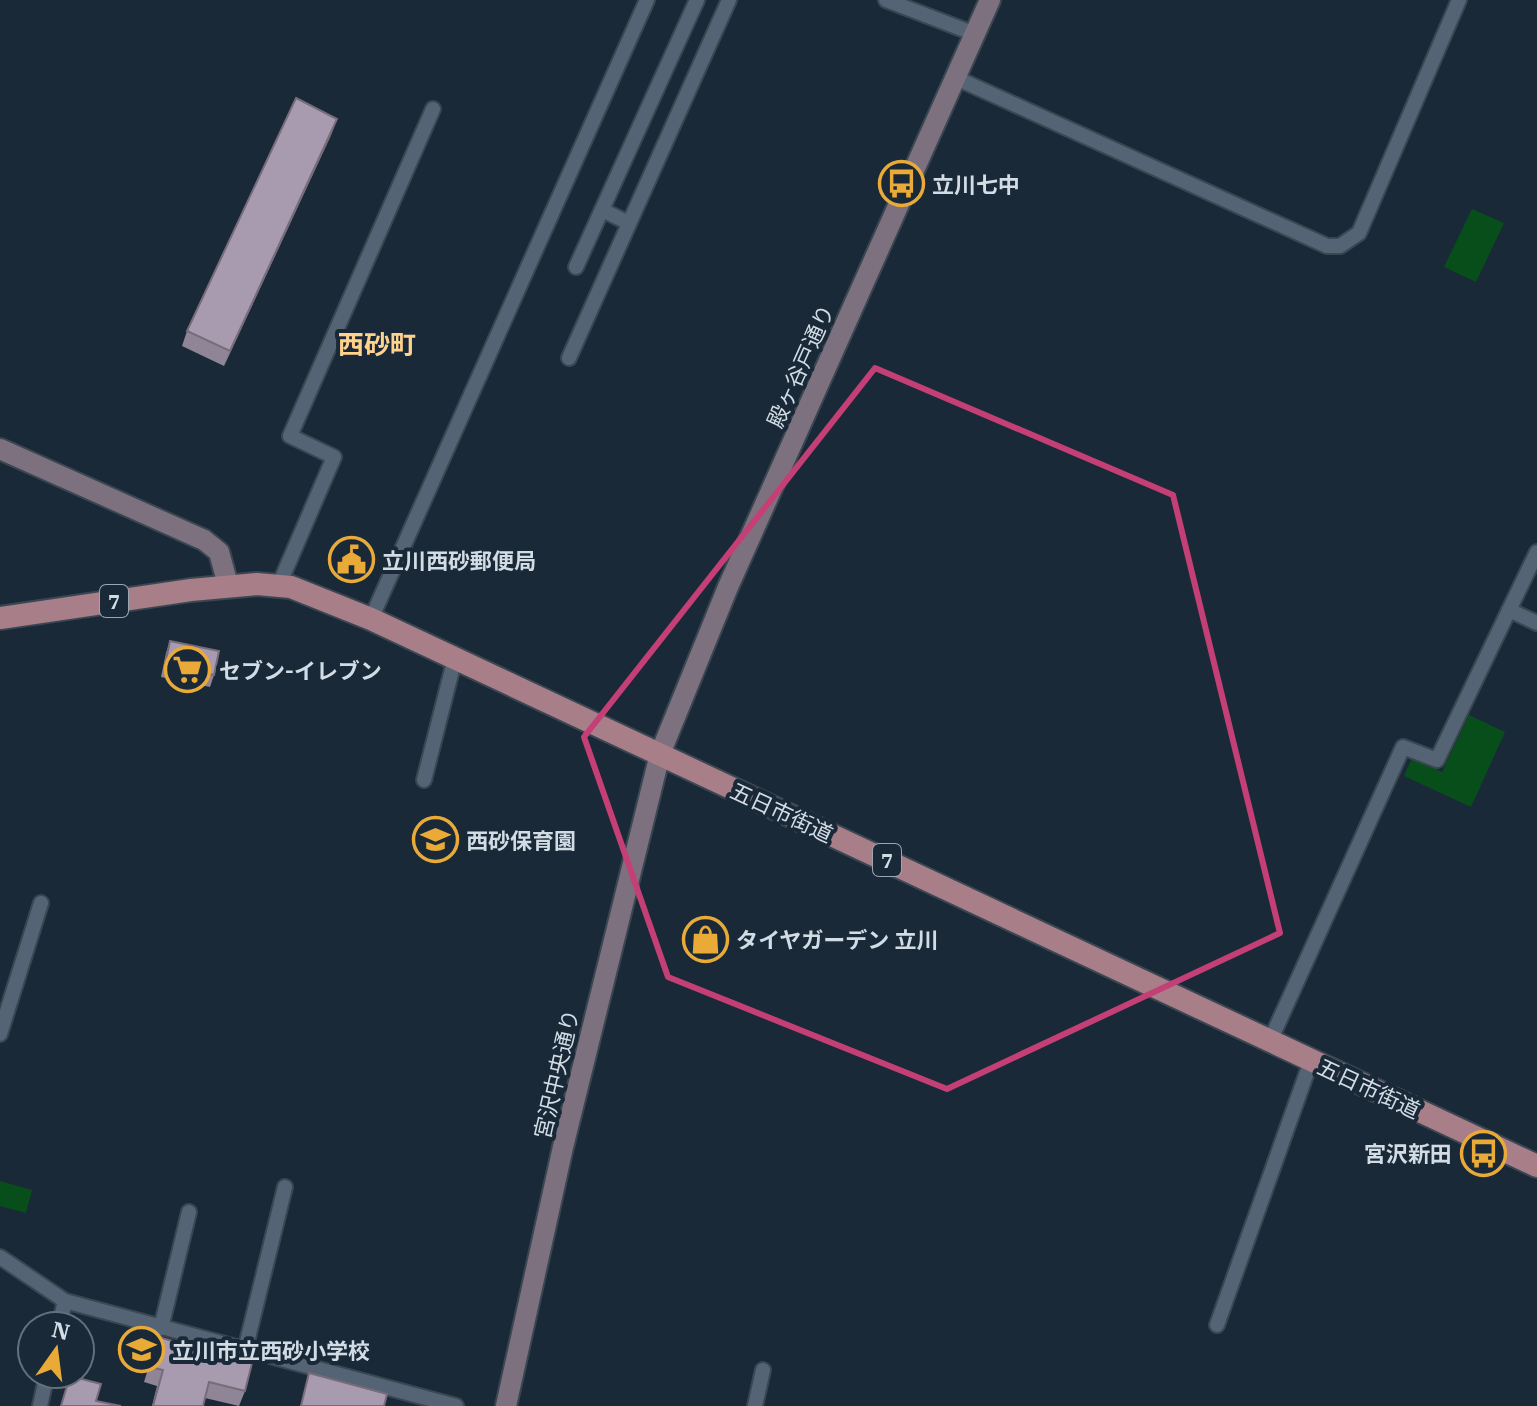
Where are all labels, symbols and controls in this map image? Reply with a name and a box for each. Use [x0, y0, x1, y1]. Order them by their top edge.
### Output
bus stop icon: 立川七中 [877, 160, 925, 208]
place label: 立川七中 [932, 170, 1020, 199]
street label: 殿ヶ谷戸通り [760, 300, 840, 432]
district label: 西砂町 [338, 327, 416, 361]
public building icon: 立川西砂郵便局 [327, 536, 375, 584]
place label: 立川西砂郵便局 [382, 546, 536, 575]
road number: 7 [100, 585, 128, 617]
supermarket icon: セブン-イレブン [164, 646, 212, 694]
place label: セブン-イレブン [219, 656, 382, 685]
street label: 五日市街道 [726, 776, 838, 848]
school or university icon: 西砂保育園 [411, 816, 459, 864]
place label: 西砂保育園 [466, 826, 576, 855]
road number: 7 [873, 844, 901, 876]
shop icon: タイヤガーデン 立川 [681, 915, 729, 963]
place label: タイヤガーデン 立川 [736, 925, 938, 954]
street label: 宮沢中央通り [527, 1006, 585, 1142]
street label: 五日市街道 [1313, 1052, 1425, 1124]
bus stop icon: 宮沢新田 [1459, 1129, 1507, 1177]
place label: 宮沢新田 [1364, 1139, 1452, 1168]
north arrow [16, 1310, 96, 1390]
text: N [49, 1314, 73, 1346]
school or university icon: 立川市立西砂小学校 [117, 1326, 165, 1374]
place label: 立川市立西砂小学校 [172, 1336, 370, 1365]

